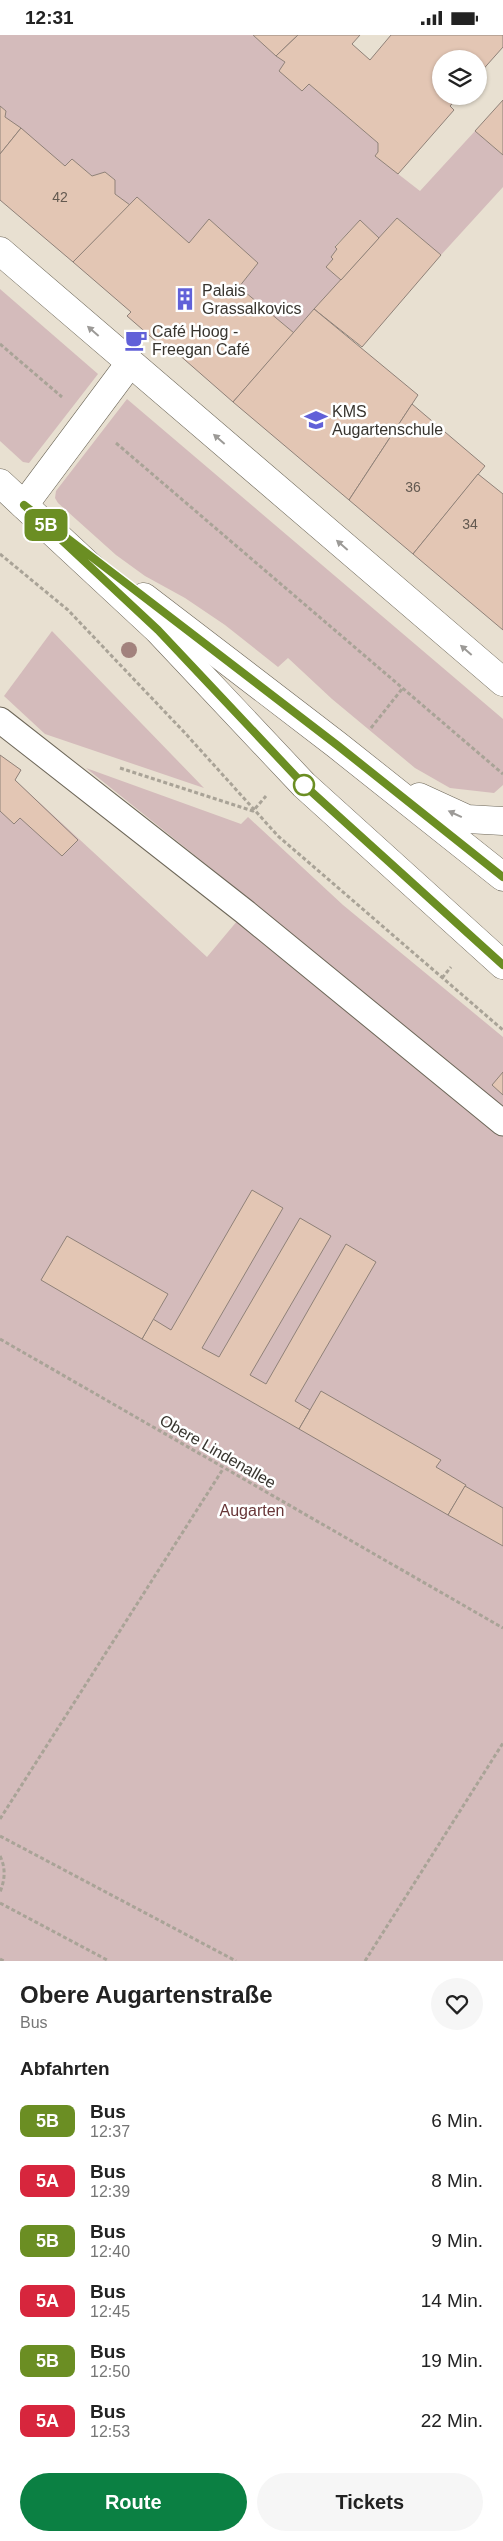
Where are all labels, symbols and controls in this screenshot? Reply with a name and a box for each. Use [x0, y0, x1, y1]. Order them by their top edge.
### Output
text: 12:31 [25, 7, 74, 28]
map controls [432, 50, 487, 105]
button: layers [432, 50, 487, 105]
house number: 42 [52, 189, 68, 205]
place label: Palais Grassalkovics [202, 282, 302, 317]
building icon: Palais Grassalkovics [172, 286, 198, 312]
place label: Café Hoog - Freegan Café [152, 323, 250, 358]
one-way arrow [87, 326, 99, 337]
cafe icon: Café Hoog - Freegan Café [123, 327, 149, 353]
place label: KMS Augartenschule [332, 403, 443, 438]
school or university icon: KMS Augartenschule [303, 407, 329, 433]
one-way arrow [213, 434, 225, 445]
house number: 36 [405, 479, 421, 495]
line badge: 5B [23, 509, 68, 541]
text: 5B [34, 515, 58, 535]
house number: 34 [462, 516, 478, 532]
one-way arrow [336, 539, 349, 550]
one-way arrow [460, 645, 472, 656]
unlabelled marker [293, 774, 315, 796]
one-way arrow [448, 810, 463, 818]
street label: Obere Lindenallee [157, 1411, 279, 1492]
park label: Augarten [220, 1502, 284, 1519]
button: heart [431, 1978, 483, 2030]
text: Obere Augartenstraße [20, 1981, 273, 2008]
text: Bus [20, 2014, 48, 2031]
text: Abfahrten [20, 2058, 110, 2079]
text: Bus [90, 2101, 126, 2122]
text: 6 Min. [431, 2110, 483, 2131]
text: 5B [36, 2111, 59, 2131]
text: 12:37 [90, 2123, 130, 2140]
text: Bus [90, 2161, 126, 2182]
text: 8 Min. [431, 2170, 483, 2191]
text: 5A [36, 2171, 59, 2191]
text: 12:39 [90, 2183, 130, 2200]
text: Bus [90, 2221, 126, 2242]
text: 9 Min. [431, 2230, 483, 2251]
text: 5B [36, 2231, 59, 2251]
text: 12:40 [90, 2243, 130, 2260]
text: Bus [90, 2281, 126, 2302]
text: 14 Min. [421, 2290, 483, 2311]
text: 5A [36, 2291, 59, 2311]
text: 12:45 [90, 2303, 130, 2320]
text: Bus [90, 2341, 126, 2362]
text: 19 Min. [421, 2350, 483, 2371]
text: 5B [36, 2351, 59, 2371]
text: 12:50 [90, 2363, 130, 2380]
text: Bus [90, 2401, 126, 2422]
text: 22 Min. [421, 2410, 483, 2431]
text: 5A [36, 2411, 59, 2431]
text: 12:53 [90, 2423, 130, 2440]
button: Route [20, 2473, 247, 2531]
button: Tickets [257, 2473, 483, 2531]

